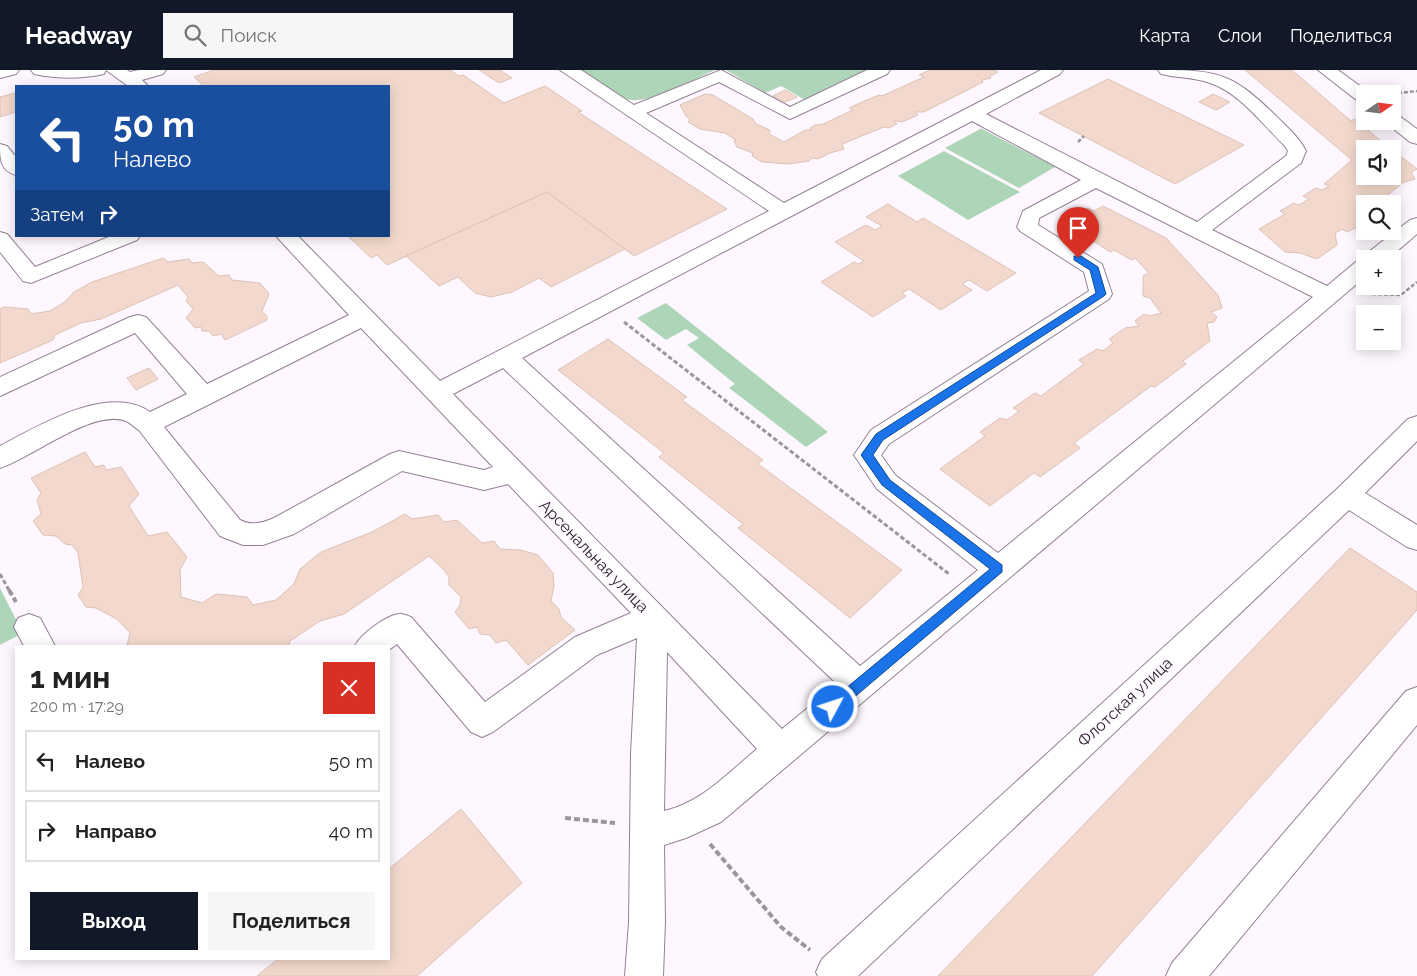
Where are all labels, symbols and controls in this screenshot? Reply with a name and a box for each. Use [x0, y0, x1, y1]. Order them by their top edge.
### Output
search box [163, 13, 513, 58]
text: Headway [25, 21, 133, 50]
icon: search [181, 21, 209, 49]
text: Поиск [221, 24, 277, 46]
text: Карта [1139, 25, 1190, 46]
text: Слои [1218, 25, 1262, 46]
text: Поделиться [1290, 25, 1392, 46]
north arrow [1356, 85, 1401, 130]
map controls [1356, 85, 1401, 350]
text: 50 m [113, 104, 195, 145]
icon: left [30, 105, 95, 170]
button: sound [1356, 140, 1401, 185]
text: Налево [113, 146, 191, 172]
button: search [1356, 195, 1401, 240]
icon: right [94, 200, 122, 228]
text: Затем [30, 203, 84, 225]
pin [1057, 207, 1099, 258]
icon: arrive [1064, 214, 1092, 242]
button: + [1356, 250, 1401, 295]
button: − [1356, 305, 1401, 350]
street label: Арсенальная улица [535, 496, 653, 616]
street label: Флотская улица [1074, 653, 1176, 751]
text: 1 мин [30, 660, 110, 695]
button: close [323, 662, 375, 714]
position arrow [806, 680, 858, 732]
text: 200 m · 17:29 [30, 697, 124, 716]
icon: left [32, 747, 60, 775]
text: Налево [75, 750, 145, 772]
text: 50 m [329, 750, 373, 772]
icon: right [32, 817, 60, 845]
text: Направо [75, 820, 156, 842]
text: 40 m [329, 820, 373, 842]
button: Выход [30, 892, 198, 950]
button: Поделиться [208, 892, 375, 950]

